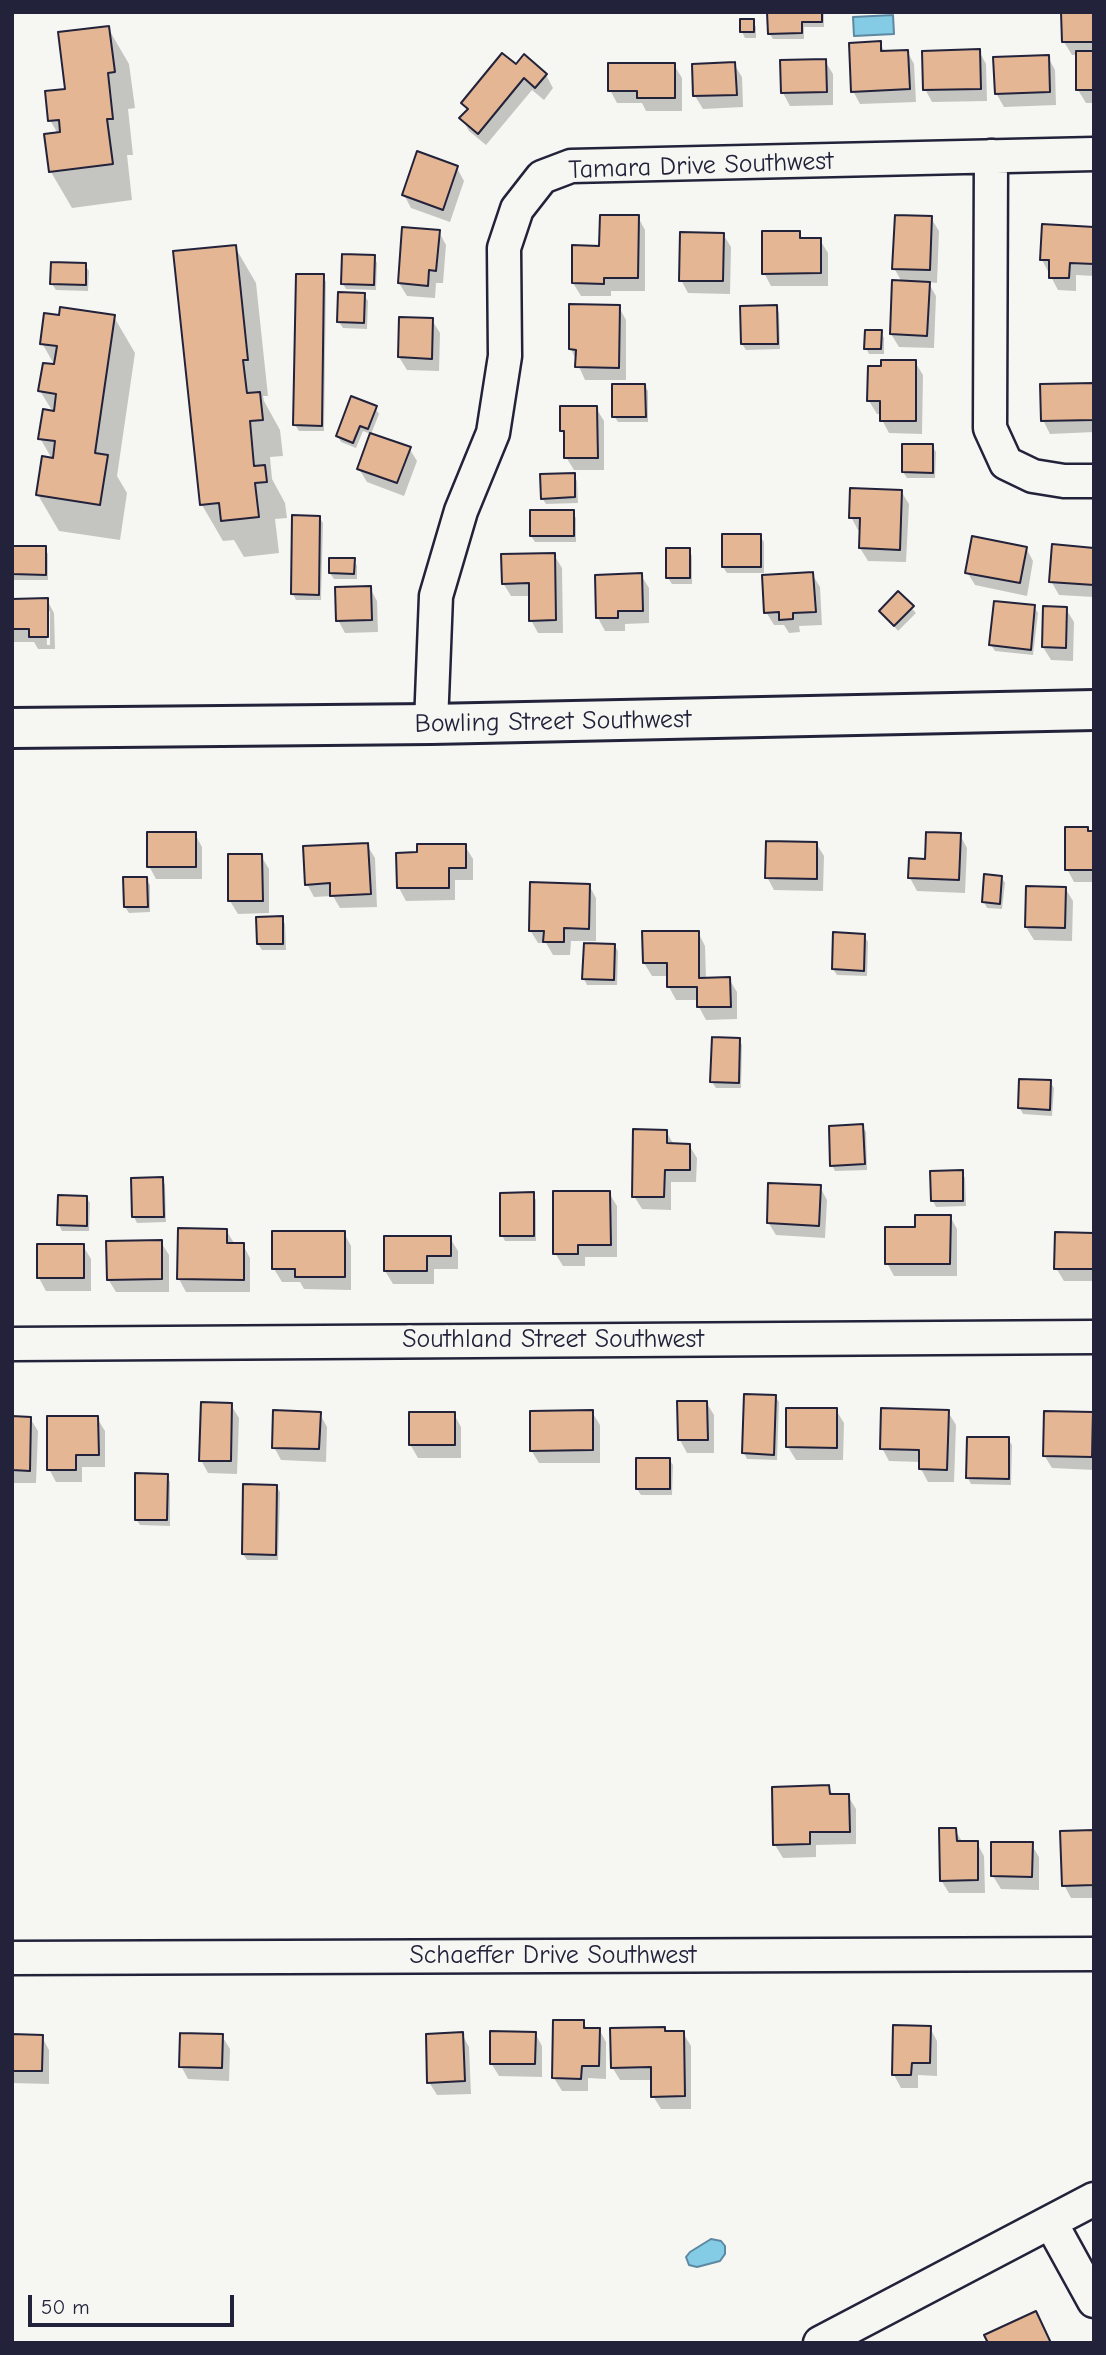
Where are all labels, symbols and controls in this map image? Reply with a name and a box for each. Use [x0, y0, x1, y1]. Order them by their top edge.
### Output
street label: Tamara Drive Southwest [568, 146, 834, 186]
street label: Bowling Street Southwest [414, 704, 692, 740]
street label: Southland Street Southwest [402, 1324, 704, 1356]
street label: Schaeffer Drive Southwest [409, 1940, 697, 1972]
scale bar [32, 2282, 238, 2326]
text: 50 m [41, 2295, 90, 2319]

